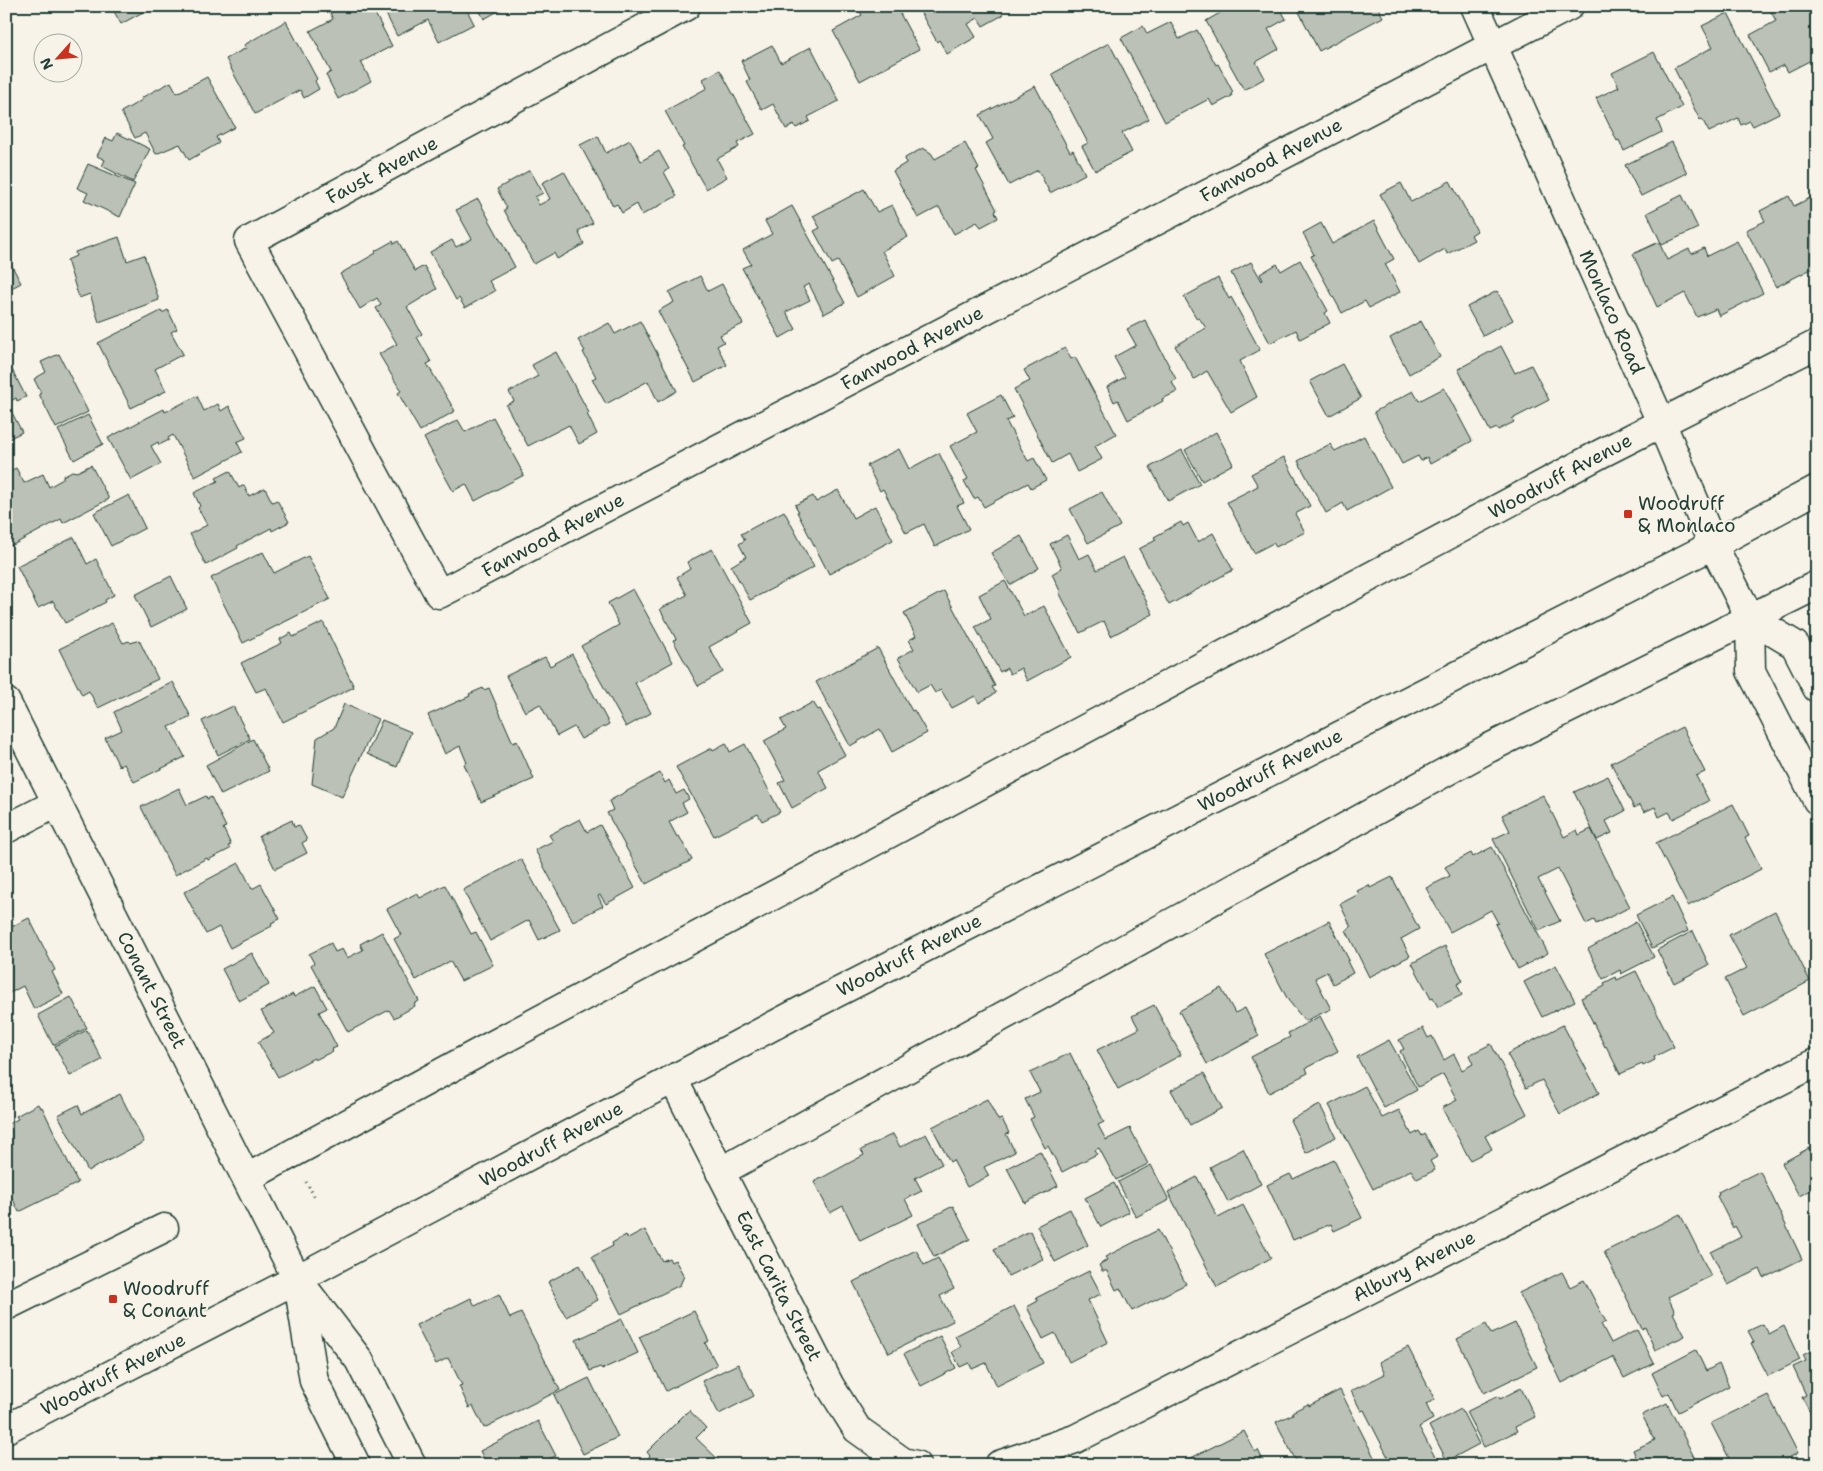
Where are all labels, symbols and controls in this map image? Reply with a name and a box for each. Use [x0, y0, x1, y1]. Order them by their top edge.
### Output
north arrow [32, 32, 82, 82]
text: N [36, 55, 57, 73]
street label: Fanwood Avenue [1195, 112, 1347, 208]
street label: Faust Avenue [322, 130, 442, 210]
street label: Monlaco Road [1573, 246, 1651, 378]
street label: Fanwood Avenue [836, 300, 988, 396]
street label: Woodruff Avenue [1484, 428, 1636, 524]
street label: Fanwood Avenue [477, 487, 629, 583]
place label: Woodruff & Monlaco [1638, 491, 1736, 538]
marker: Woodruff & Monlaco [1622, 508, 1634, 520]
street label: Woodruff Avenue [1193, 723, 1347, 817]
street label: Woodruff Avenue [832, 908, 986, 1002]
street label: Conant Street [112, 927, 192, 1053]
street label: Woodruff Avenue [475, 1096, 627, 1192]
street label: East Carita Street [730, 1207, 828, 1365]
street label: Albury Avenue [1348, 1224, 1480, 1308]
place label: Woodruff & Conant [123, 1276, 210, 1323]
marker: Woodruff & Conant [107, 1293, 119, 1305]
street label: Woodruff Avenue [36, 1327, 190, 1421]

